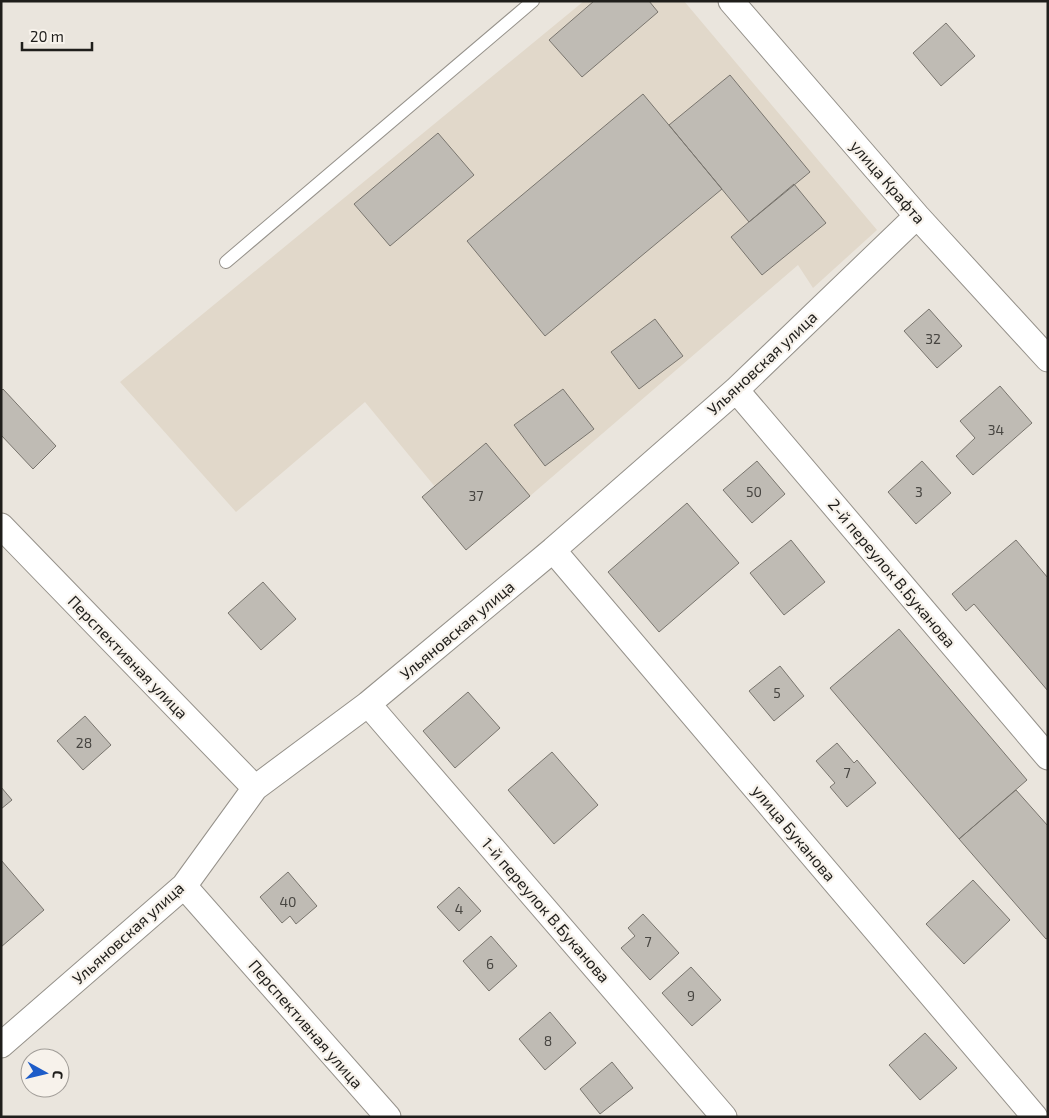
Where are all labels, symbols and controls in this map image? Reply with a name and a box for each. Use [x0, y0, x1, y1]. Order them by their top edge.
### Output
scale bar [22, 20, 92, 52]
text: 20 m [30, 27, 64, 45]
street label: улица Крафта [846, 136, 930, 228]
street label: Ульяновская улица [703, 307, 821, 419]
house number: 32 [925, 330, 941, 347]
house number: 34 [988, 421, 1004, 438]
house number: 50 [746, 483, 762, 500]
house number: 3 [915, 483, 923, 500]
house number: 37 [469, 487, 483, 504]
street label: 2-й переулок В.Буканова [824, 494, 960, 652]
street label: Ульяновская улица [396, 576, 518, 684]
street label: Перспективная улица [64, 591, 192, 723]
house number: 5 [773, 684, 781, 701]
house number: 28 [76, 734, 92, 751]
house number: 7 [843, 764, 851, 781]
street label: улица Буканова [748, 781, 840, 885]
street label: 1-й переулок В.Буканова [478, 833, 614, 987]
street label: Ульяновская улица [68, 878, 188, 988]
house number: 40 [279, 893, 297, 910]
house number: 4 [455, 900, 463, 917]
house number: 7 [644, 933, 652, 950]
street label: Перспективная улица [245, 955, 367, 1093]
house number: 6 [486, 955, 494, 972]
house number: 9 [687, 987, 695, 1004]
house number: 8 [544, 1032, 552, 1049]
north arrow [20, 1048, 70, 1098]
text: С [49, 1070, 67, 1080]

